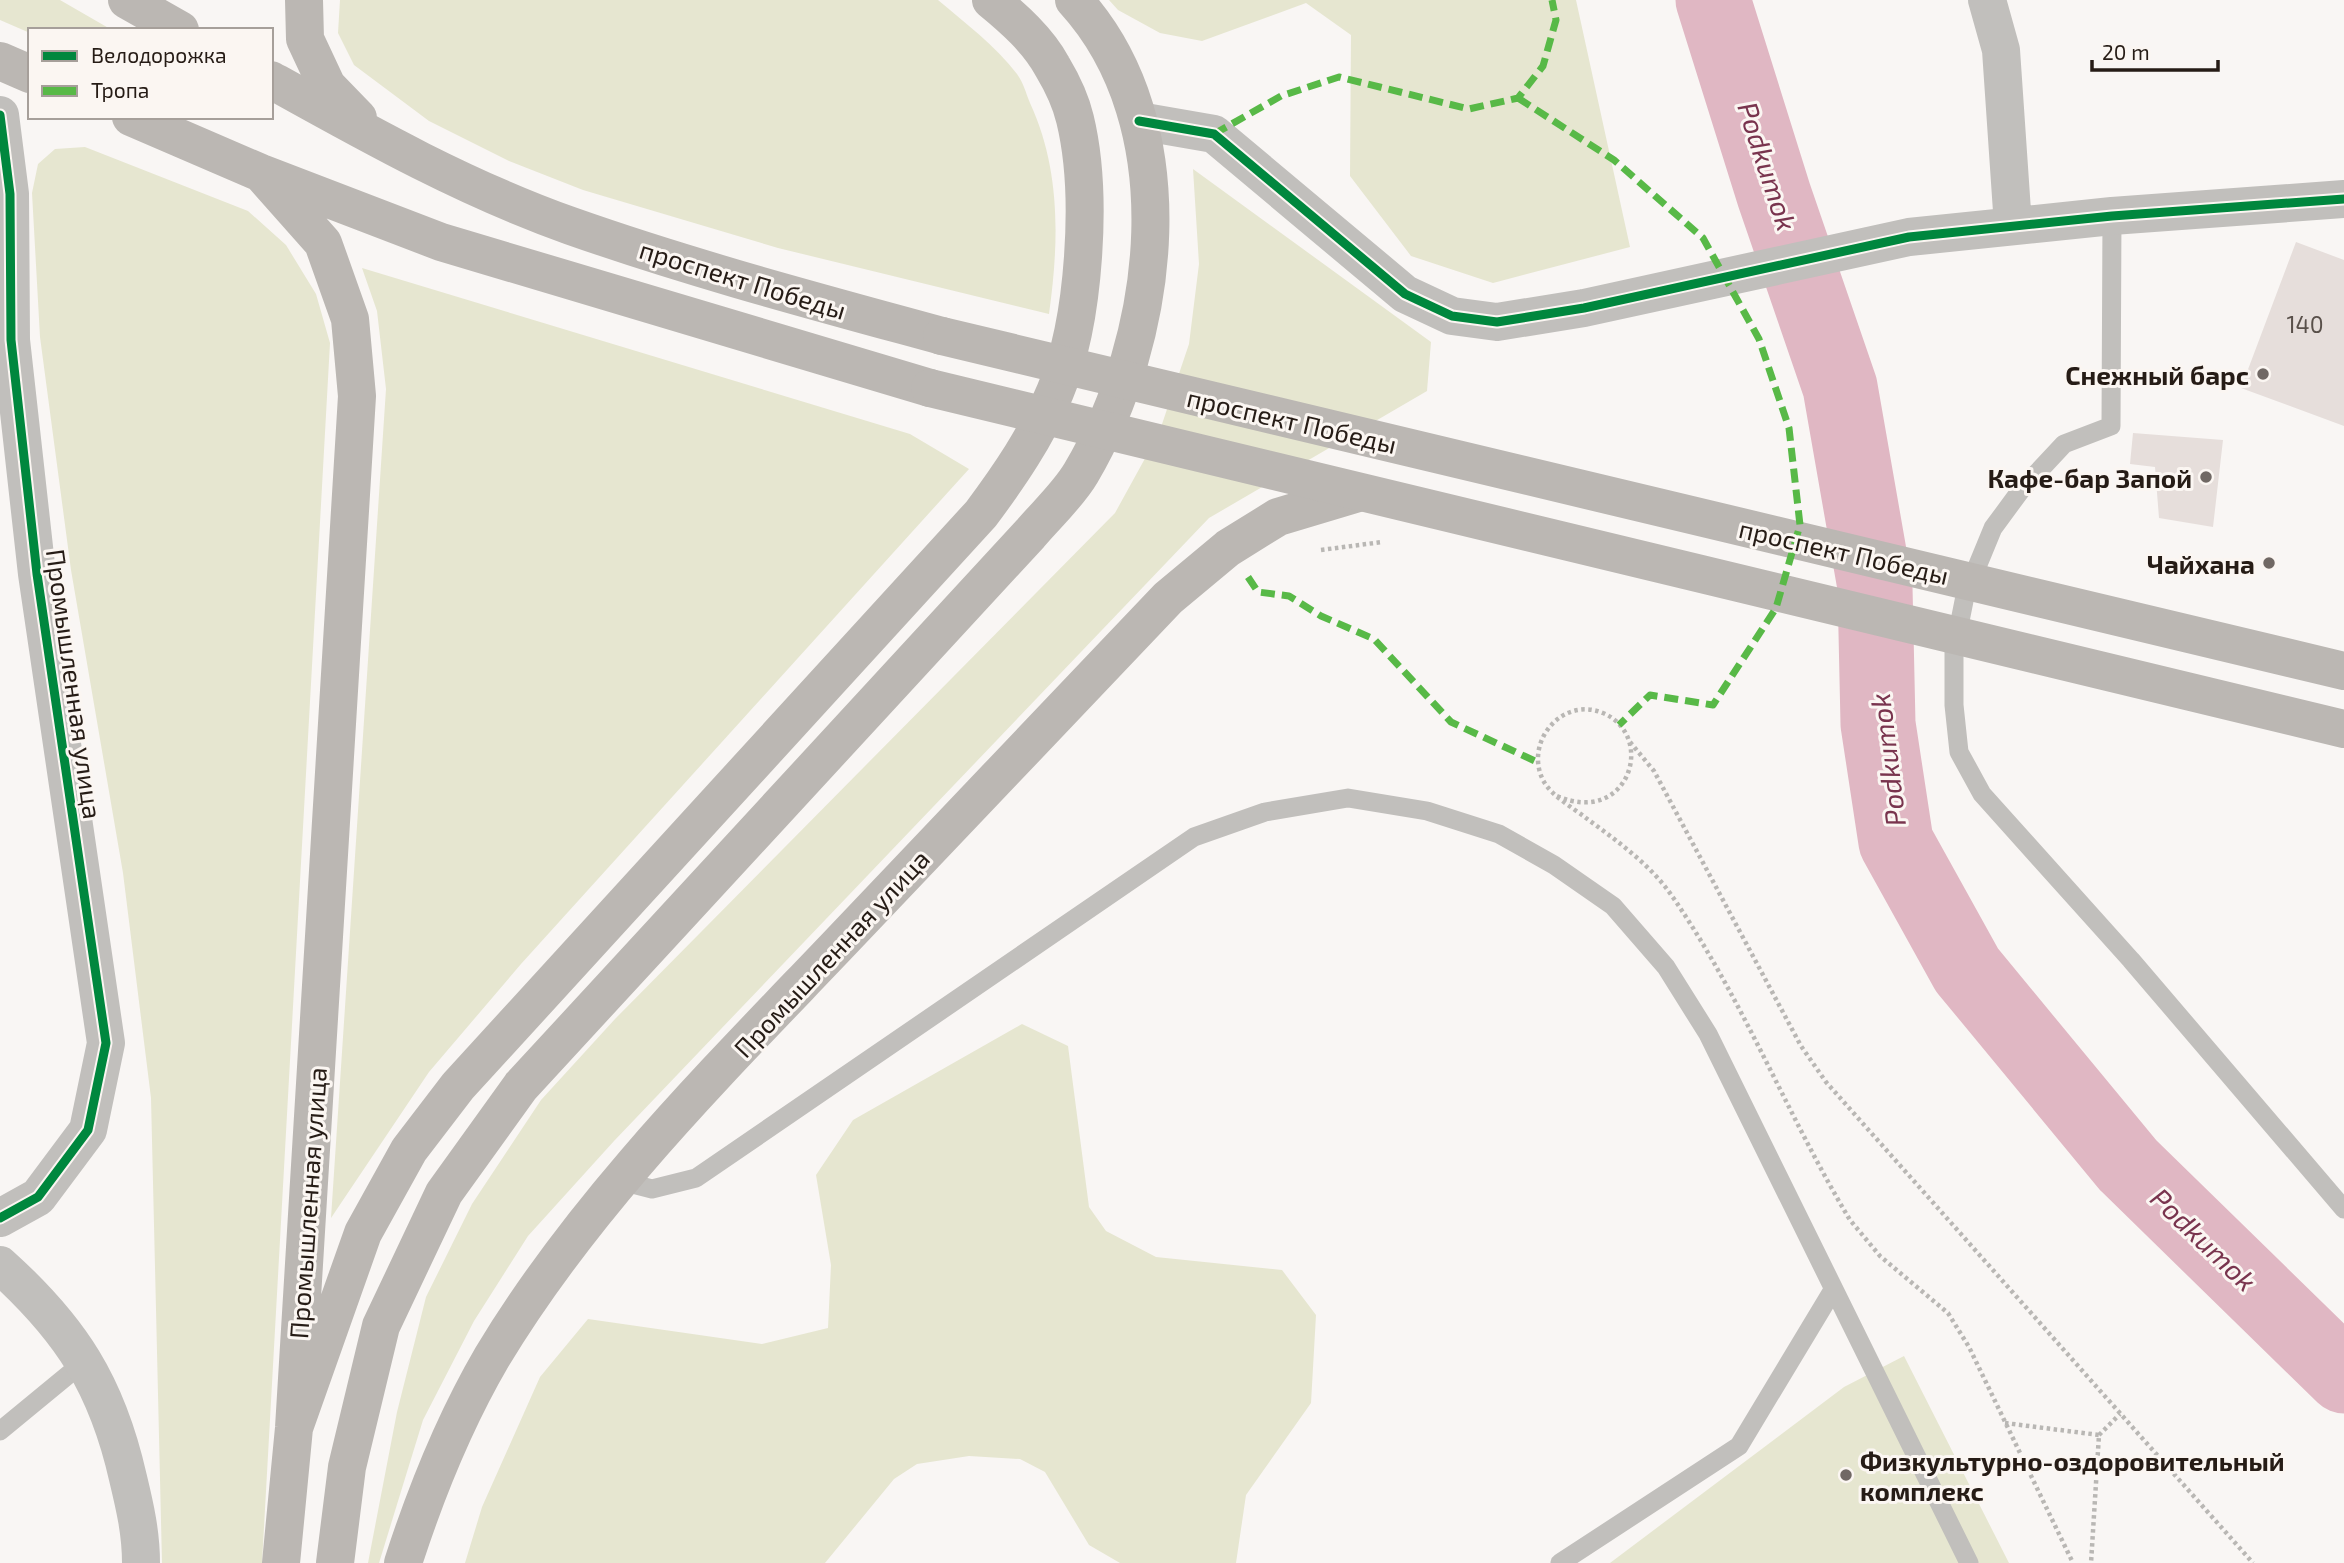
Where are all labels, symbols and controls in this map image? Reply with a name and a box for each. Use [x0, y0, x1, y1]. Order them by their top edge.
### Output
legend [28, 28, 273, 119]
scale bar [2092, 28, 2218, 72]
text: 20 m [2102, 39, 2150, 64]
text: Велодорожка [91, 42, 227, 67]
text: Тропа [91, 77, 149, 102]
water label: Podkumok [1731, 97, 1805, 235]
street label: проспект Победы [636, 233, 850, 325]
house number: 140 [2286, 310, 2324, 338]
place label: Снежный барс [2065, 359, 2249, 390]
marker: Снежный барс [2255, 366, 2271, 382]
street label: проспект Победы [1184, 381, 1400, 459]
place label: Кафе-бар Запой [1987, 462, 2192, 493]
marker: Кафе-бар Запой [2198, 469, 2214, 485]
street label: проспект Победы [1736, 512, 1952, 590]
street label: Промышленная улица [40, 547, 109, 821]
place label: Чайхана [2147, 548, 2255, 579]
marker: Чайхана [2261, 555, 2277, 571]
water label: Podkumok [1862, 692, 1912, 828]
street label: Промышленная улица [727, 843, 936, 1064]
street label: Промышленная улица [282, 1066, 333, 1340]
water label: Podkumok [2144, 1180, 2264, 1298]
place label: Физкультурно-оздоровительный комплекс [1860, 1445, 2285, 1506]
marker: Физкультурно-оздоровительный комплекс [1838, 1467, 1854, 1483]

